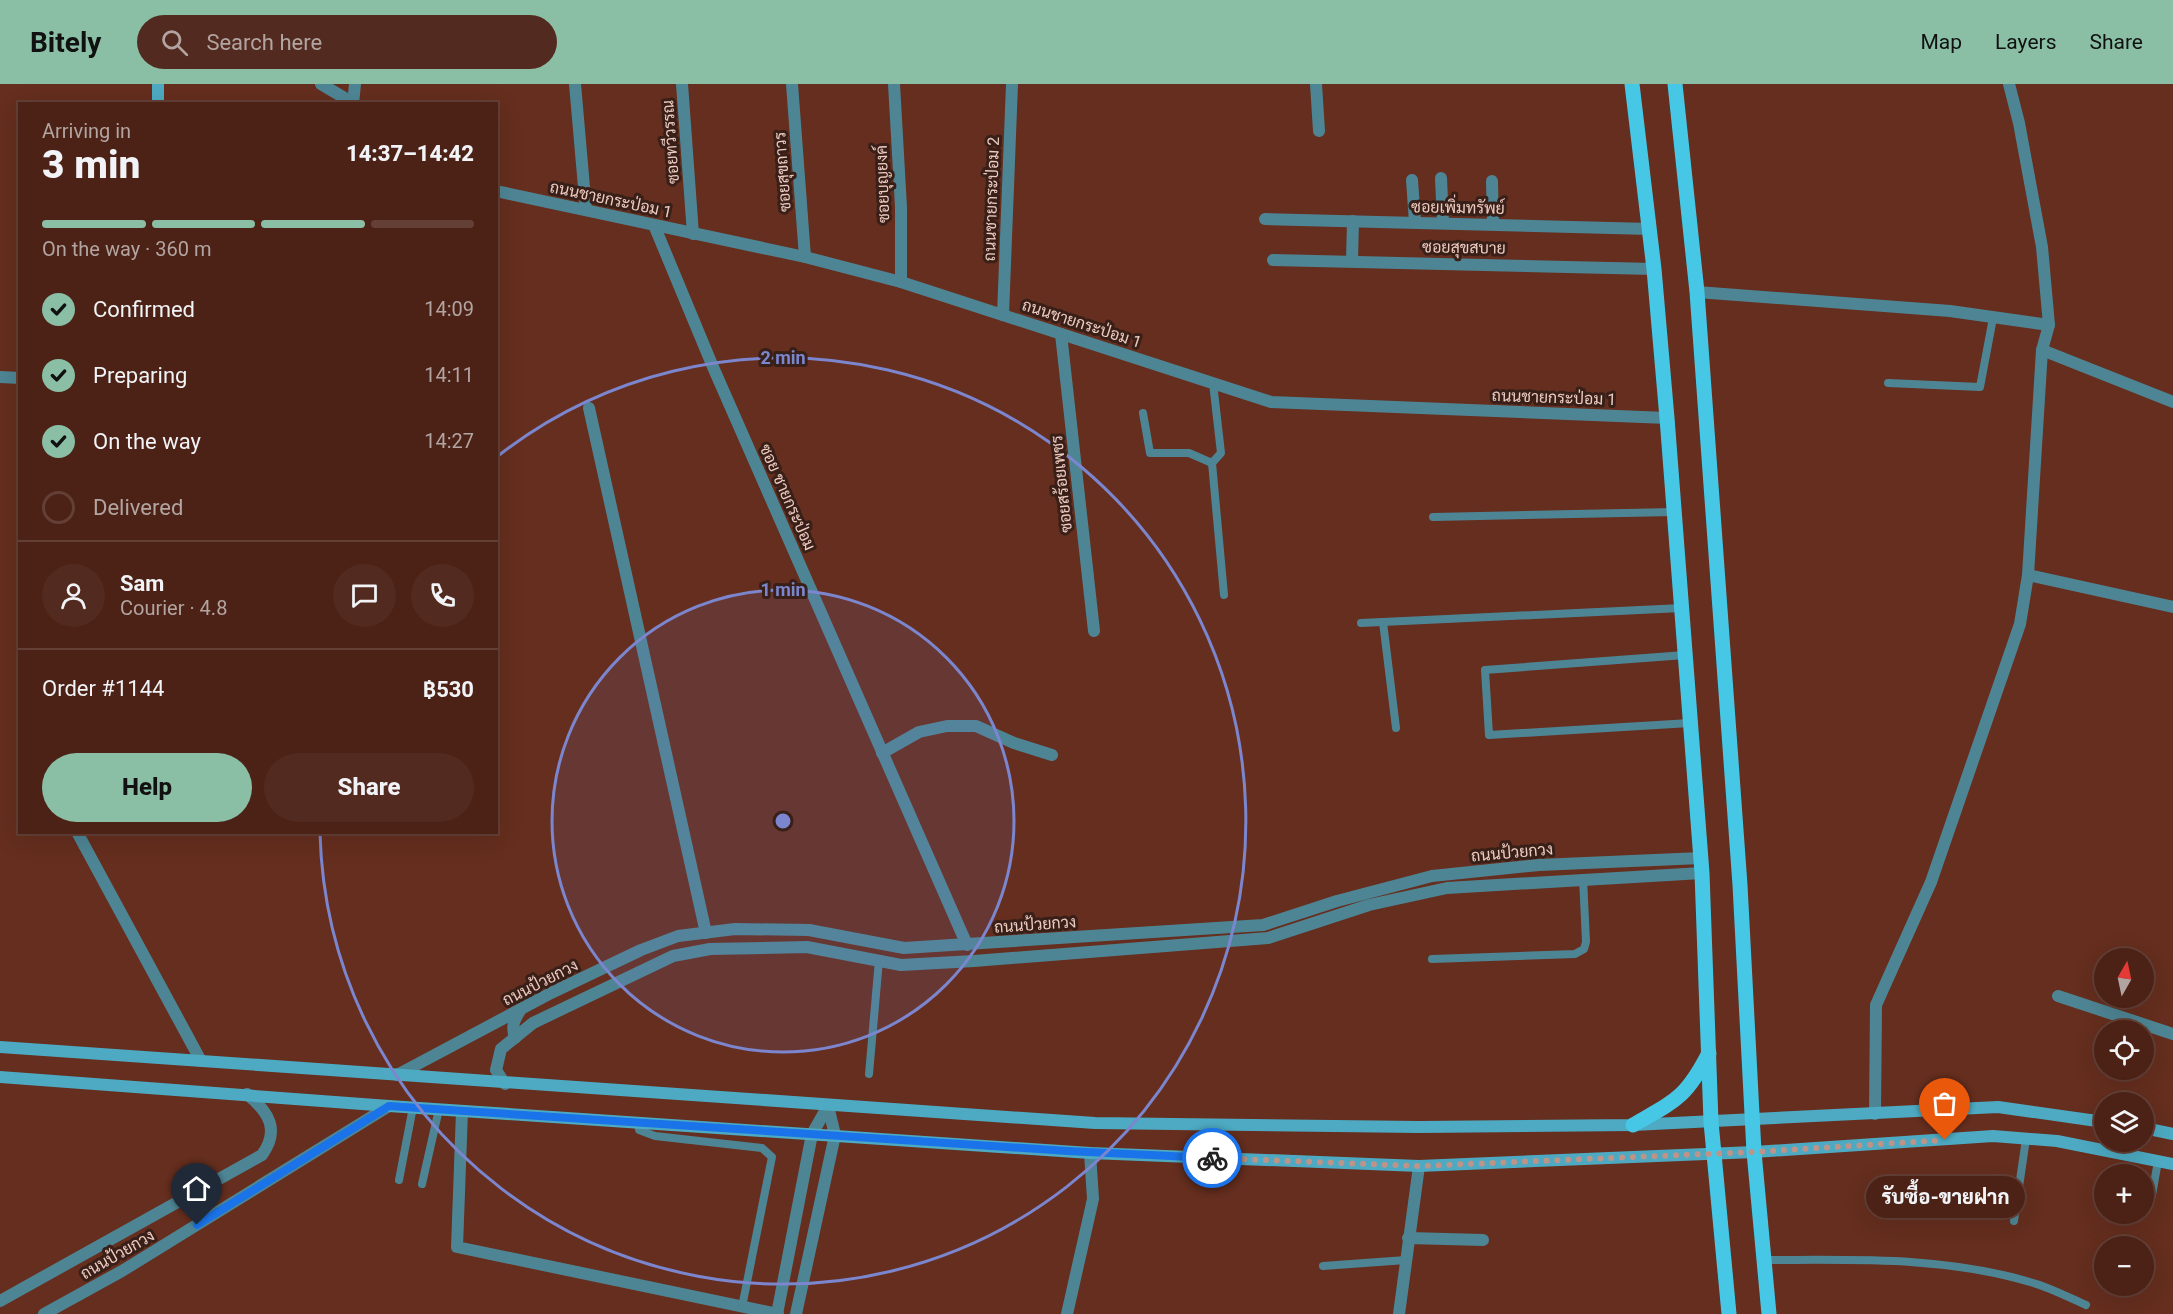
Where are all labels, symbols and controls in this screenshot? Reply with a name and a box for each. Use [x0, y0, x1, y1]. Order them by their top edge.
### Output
search box [137, 15, 557, 69]
text: Bitely [30, 26, 101, 59]
icon: search [158, 26, 191, 59]
text: Search here [206, 30, 322, 55]
text: Map [1920, 30, 1962, 54]
text: Layers [1995, 30, 2056, 54]
text: Share [2089, 30, 2143, 54]
street label: ซอยทวีวรรณ [656, 99, 683, 185]
text: Arriving in [42, 119, 131, 143]
street label: ซอยสุขถาวร [770, 131, 797, 213]
street label: ถนนชายกระป่อม 2 [980, 136, 1003, 262]
text: 14:37–14:42 [346, 141, 474, 166]
text: 3 min [42, 142, 140, 188]
street label: ซอยบุญยงค์ [869, 145, 895, 223]
street label: ถนนชายกระป่อม 1 [548, 177, 674, 222]
street label: ซอยเพิ่มทรัพย์ [1411, 193, 1505, 218]
text: On the way · 360 m [42, 237, 211, 261]
street label: ซอยสุขสบาย [1422, 237, 1506, 260]
icon: check [42, 293, 75, 326]
street label: ถนนชายกระป่อม 1 [1020, 295, 1144, 352]
text: Confirmed [93, 297, 195, 322]
text: 14:09 [424, 297, 474, 321]
text: 2 min [760, 347, 806, 368]
icon: check [42, 359, 75, 392]
text: Preparing [93, 363, 187, 388]
text: 14:11 [424, 363, 474, 387]
street label: ถนนชายกระป่อม 1 [1491, 386, 1617, 409]
icon: check [42, 425, 75, 458]
text: On the way [93, 429, 201, 454]
text: 14:27 [424, 429, 474, 453]
street label: ซอยสร้อยเพชร [1046, 434, 1076, 534]
street label: ซอย ชายกระป่อม [756, 441, 819, 553]
text: Delivered [93, 495, 183, 520]
button: person [42, 564, 105, 627]
button: chat [333, 564, 396, 627]
button: phone [411, 564, 474, 627]
text: Sam [120, 571, 164, 596]
text: 1 min [760, 579, 806, 600]
text: Courier · 4.8 [120, 596, 227, 620]
text: Order #1144 [42, 676, 164, 701]
text: ฿530 [423, 677, 474, 702]
button: Help [42, 753, 252, 822]
button: Share [264, 753, 474, 822]
centre of rings [773, 811, 793, 831]
street label: ถนนป้วยกวง [1470, 839, 1554, 866]
street label: ถนนป้วยกวง [993, 912, 1077, 937]
north arrow [2094, 948, 2154, 1008]
map controls [2094, 948, 2154, 1296]
street label: ถนนป้วยกวง [499, 955, 581, 1010]
button: locate [2094, 1020, 2154, 1080]
pin [1919, 1078, 1970, 1140]
icon: bag [1928, 1087, 1961, 1120]
button: layers [2094, 1092, 2154, 1152]
courier [1182, 1128, 1242, 1188]
icon: bike [1196, 1142, 1229, 1175]
pin [171, 1163, 222, 1225]
button: + [2094, 1164, 2154, 1224]
icon: home [180, 1172, 213, 1205]
callout: รับซื้อ-ขายฝาก [1866, 1176, 2024, 1218]
text: รับซื้อ-ขายฝาก [1881, 1185, 2010, 1209]
street label: ถนนป้วยกวง [77, 1226, 158, 1283]
button: − [2094, 1236, 2154, 1296]

